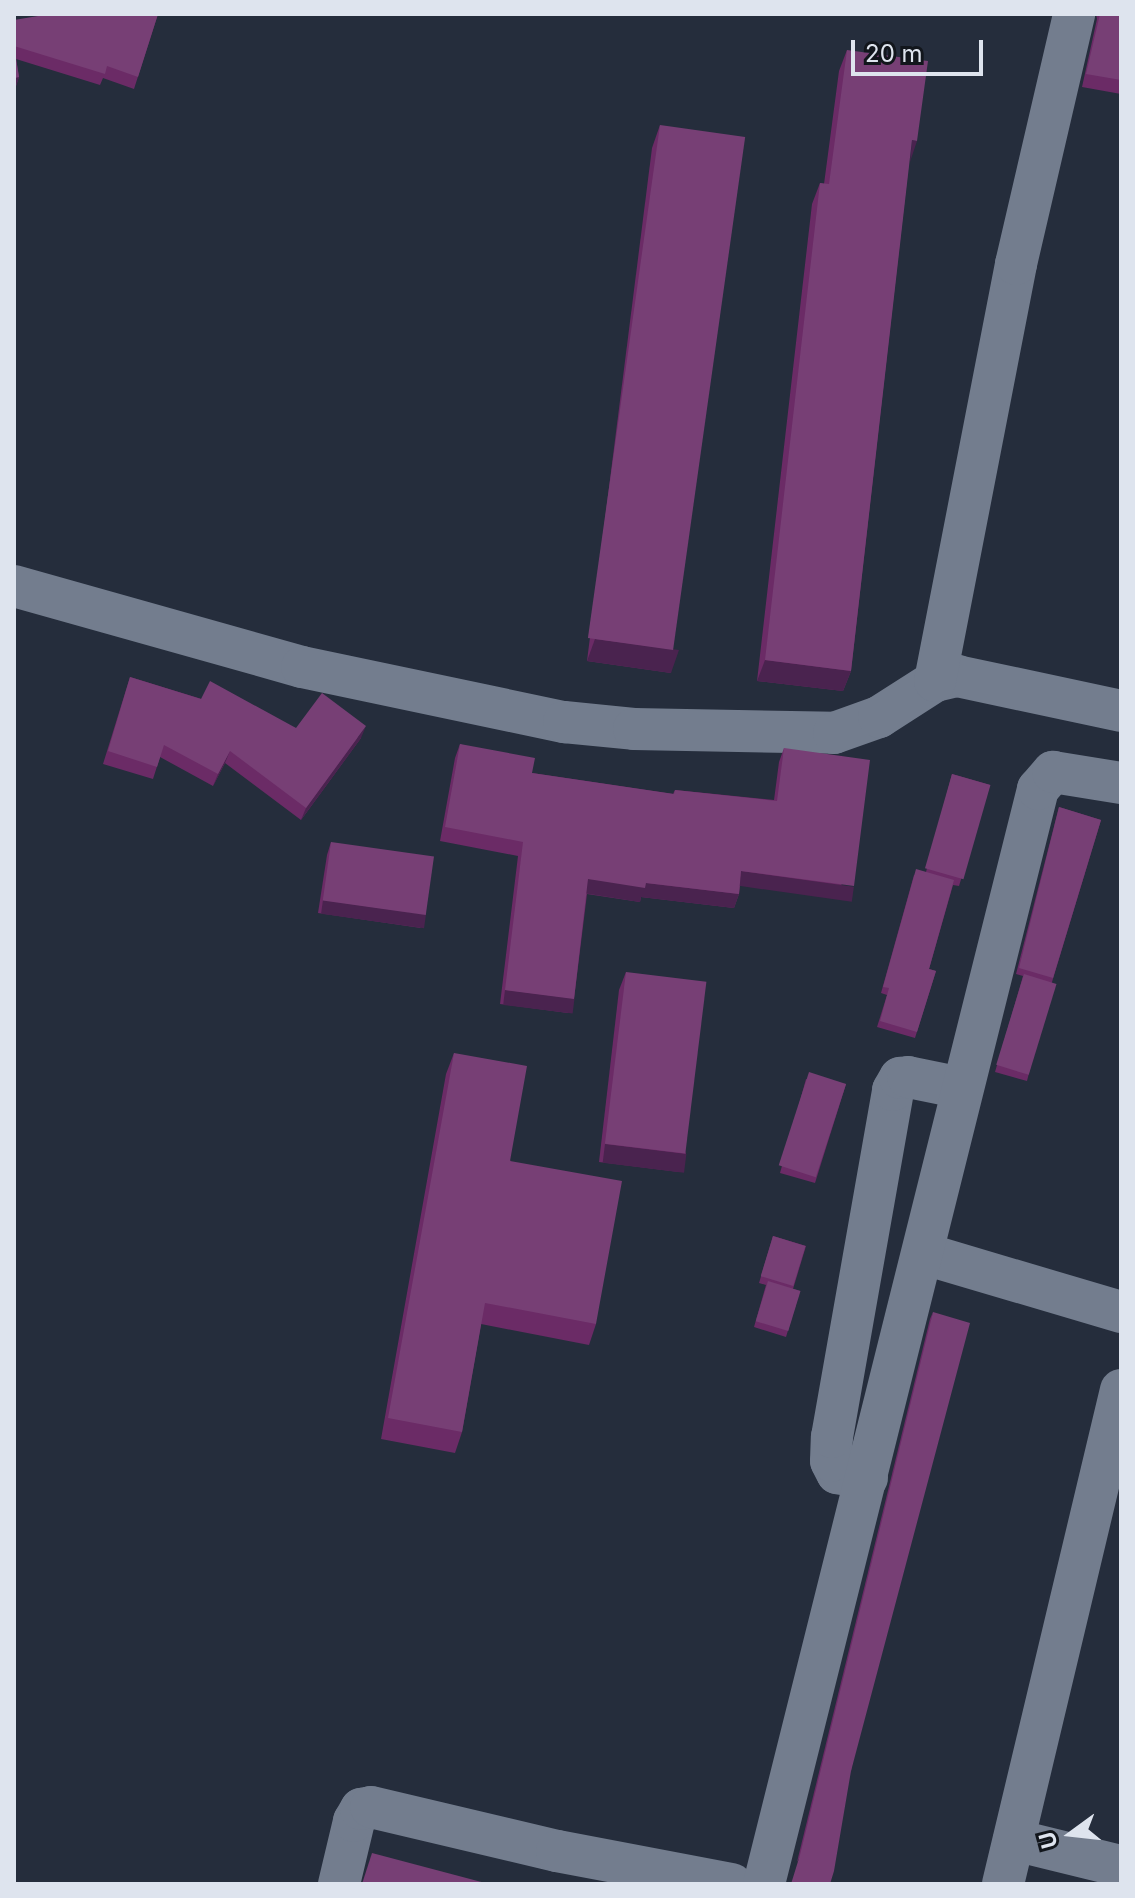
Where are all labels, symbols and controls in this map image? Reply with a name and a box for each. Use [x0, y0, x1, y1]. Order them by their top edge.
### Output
scale bar [855, 24, 987, 74]
text: 20 m [865, 39, 923, 68]
north arrow [1031, 1794, 1111, 1874]
text: U [1033, 1829, 1062, 1851]

